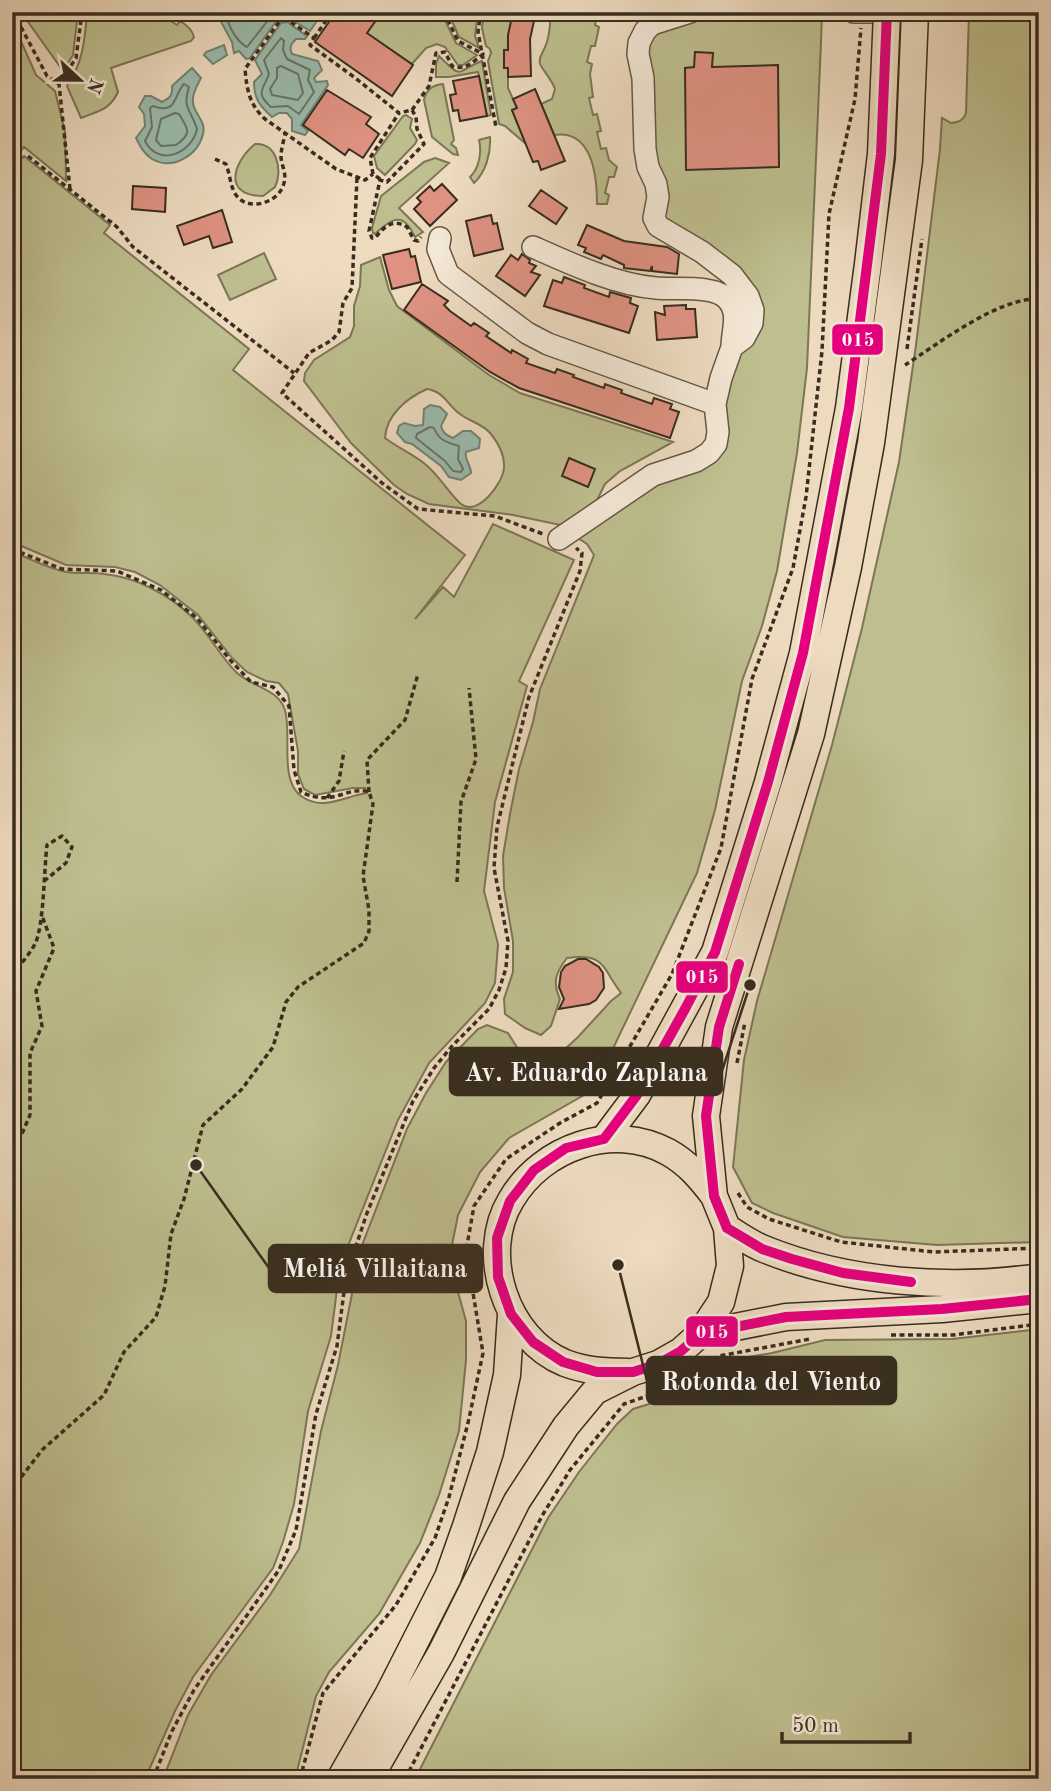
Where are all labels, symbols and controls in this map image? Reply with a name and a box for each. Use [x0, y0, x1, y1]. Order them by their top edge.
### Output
north arrow [46, 46, 116, 116]
text: N [82, 75, 105, 96]
line badge: 015 [831, 323, 884, 356]
text: 015 [841, 332, 875, 351]
line badge: 015 [675, 960, 729, 994]
text: 015 [685, 969, 719, 988]
callout: Av. Eduardo Zaplana [450, 1048, 722, 1095]
text: Av. Eduardo Zaplana [464, 1061, 708, 1087]
callout: Meliá Villaitana [269, 1245, 482, 1292]
text: Meliá Villaitana [283, 1257, 467, 1283]
line badge: 015 [685, 1315, 739, 1348]
text: 015 [695, 1324, 729, 1343]
callout: Rotonda del Viento [647, 1357, 896, 1404]
text: Rotonda del Viento [661, 1370, 881, 1396]
scale bar [782, 1700, 909, 1744]
text: 50 m [792, 1716, 839, 1737]

